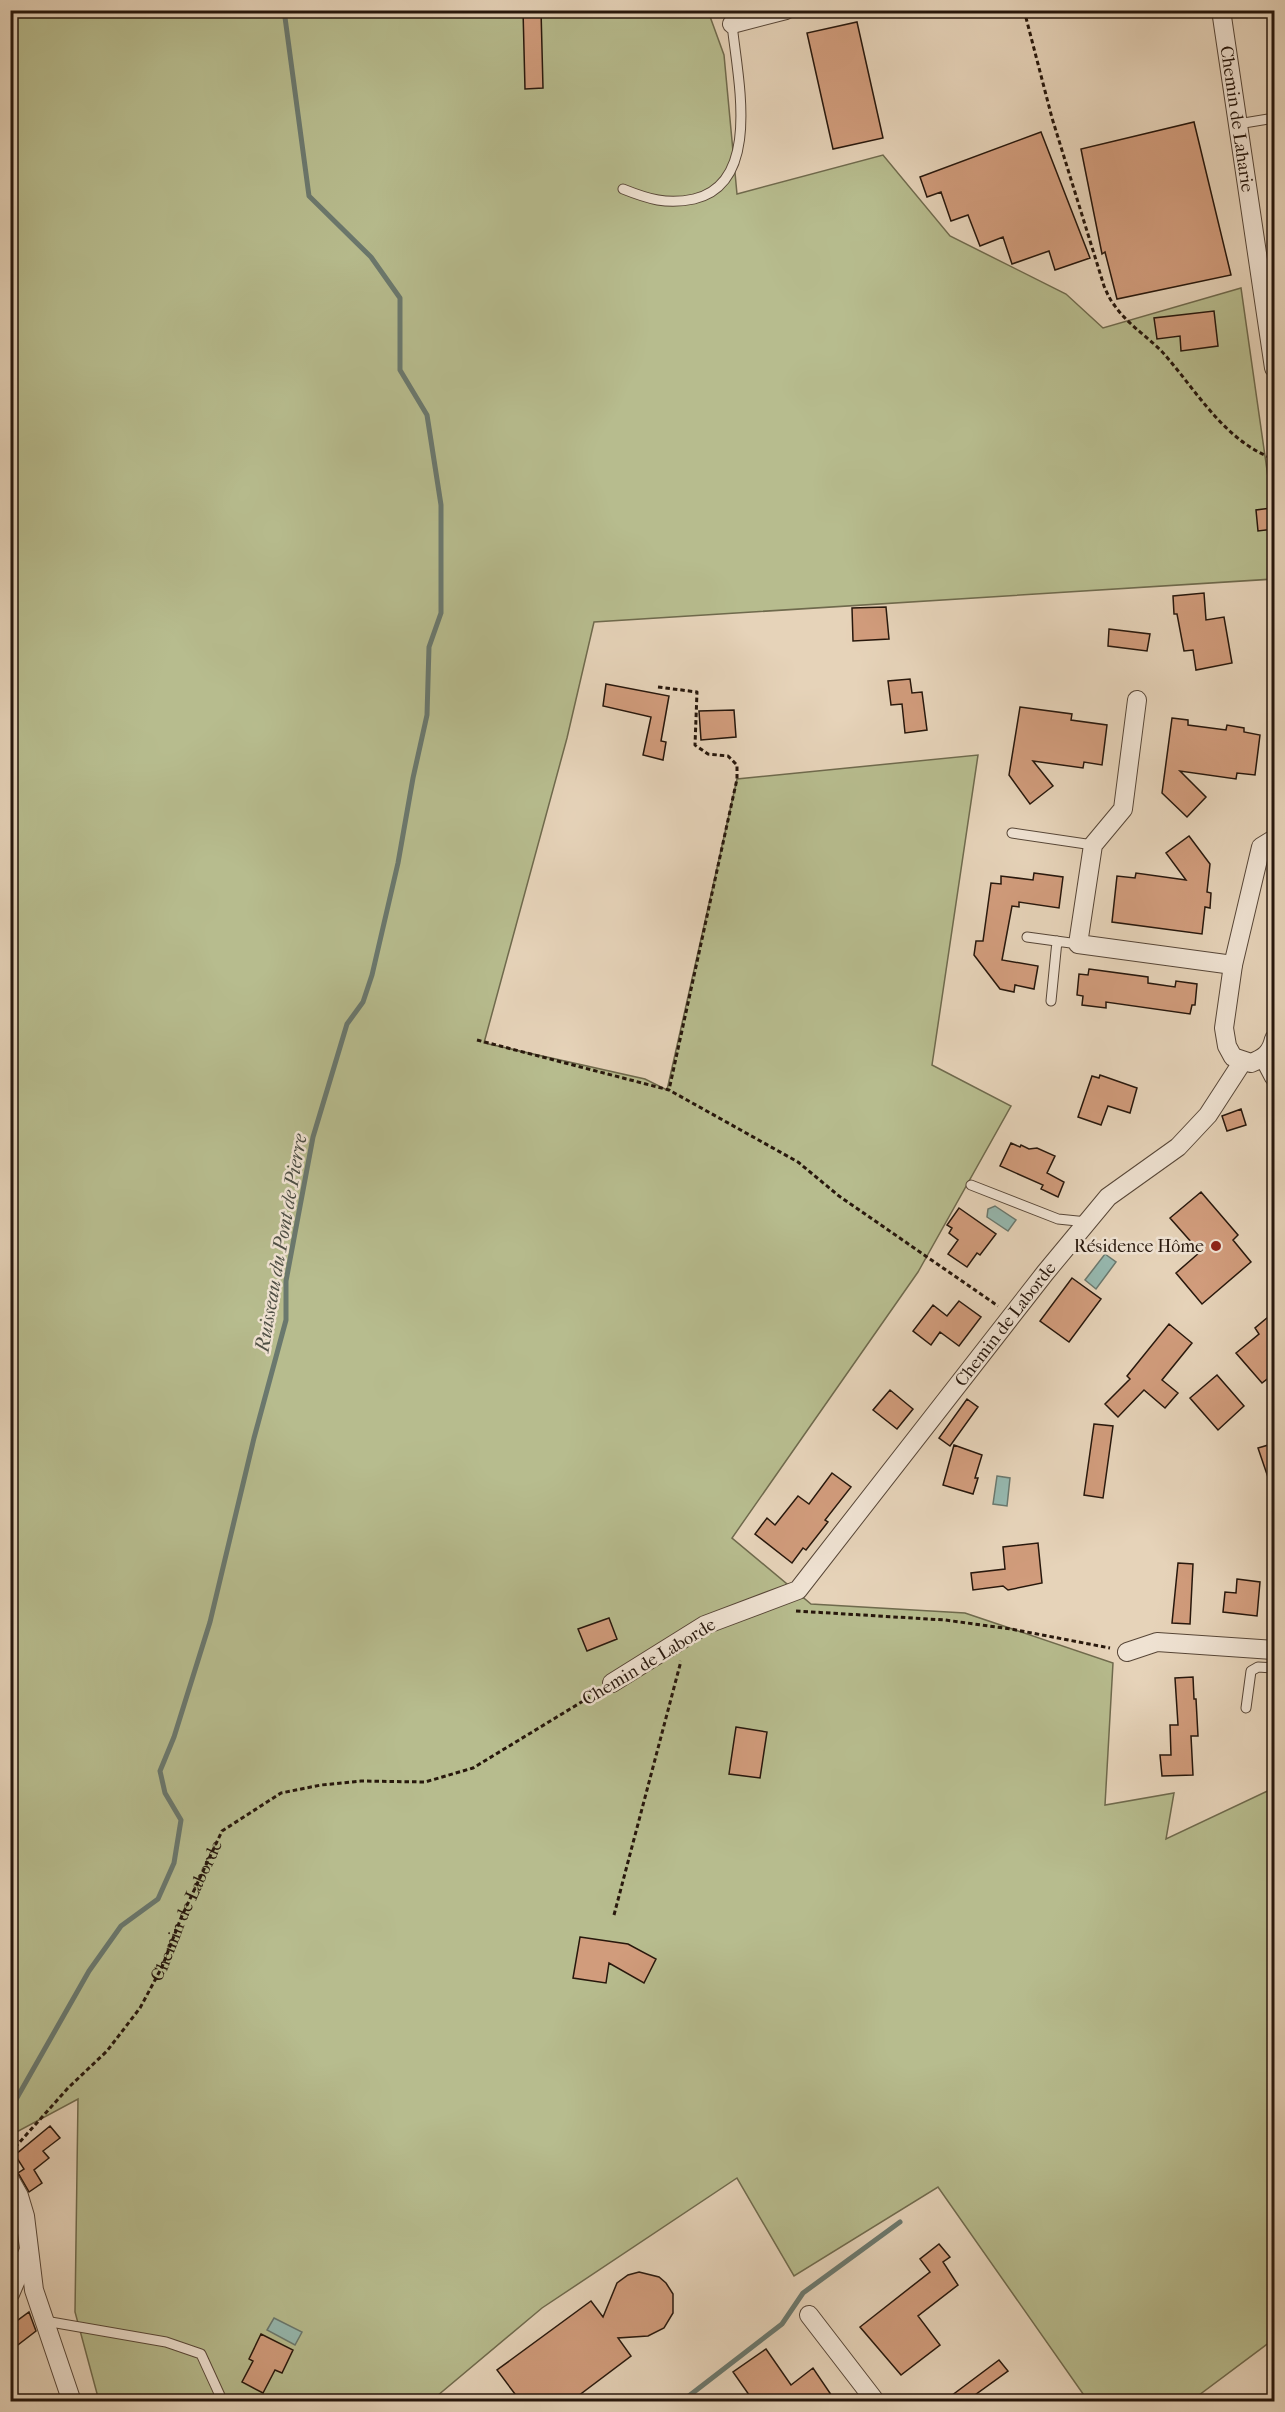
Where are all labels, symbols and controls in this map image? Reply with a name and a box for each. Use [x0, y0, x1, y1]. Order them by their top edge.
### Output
street label: Chemin de Laharie [1216, 44, 1258, 193]
water label: Ruisseau du Pont de Pierre [250, 1131, 312, 1356]
place label: Résidence Hôme [1074, 1236, 1204, 1257]
marker: Résidence Hôme [1209, 1239, 1223, 1253]
street label: Chemin de Laborde [950, 1258, 1060, 1391]
street label: Chemin de Laborde [578, 1614, 720, 1710]
street label: Chemin de Laborde [146, 1837, 227, 1985]

